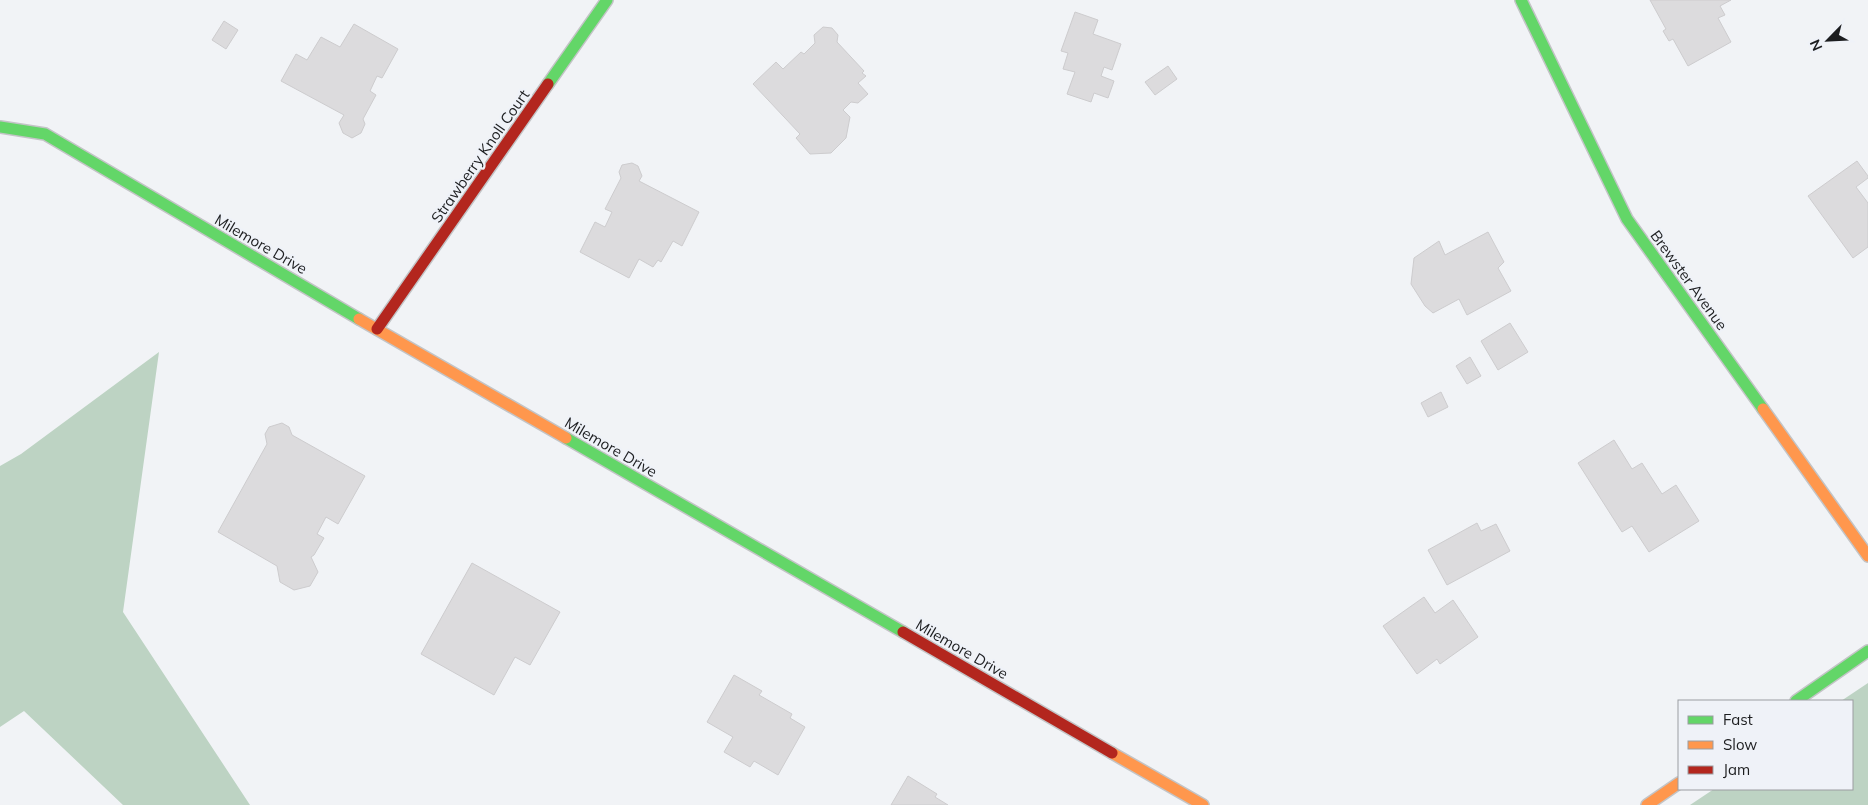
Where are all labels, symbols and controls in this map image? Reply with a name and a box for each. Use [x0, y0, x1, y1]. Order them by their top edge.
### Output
north arrow [1803, 15, 1853, 65]
text: N [1806, 37, 1826, 54]
street label: Strawberry Knoll Court [427, 86, 533, 226]
street label: Milemore Drive [211, 210, 311, 278]
street label: Brewster Avenue [1646, 226, 1732, 334]
street label: Milemore Drive [561, 413, 661, 481]
street label: Milemore Drive [912, 615, 1012, 683]
legend [1678, 700, 1853, 790]
text: Fast [1723, 710, 1753, 729]
text: Slow [1723, 735, 1757, 754]
text: Jam [1723, 760, 1750, 779]

